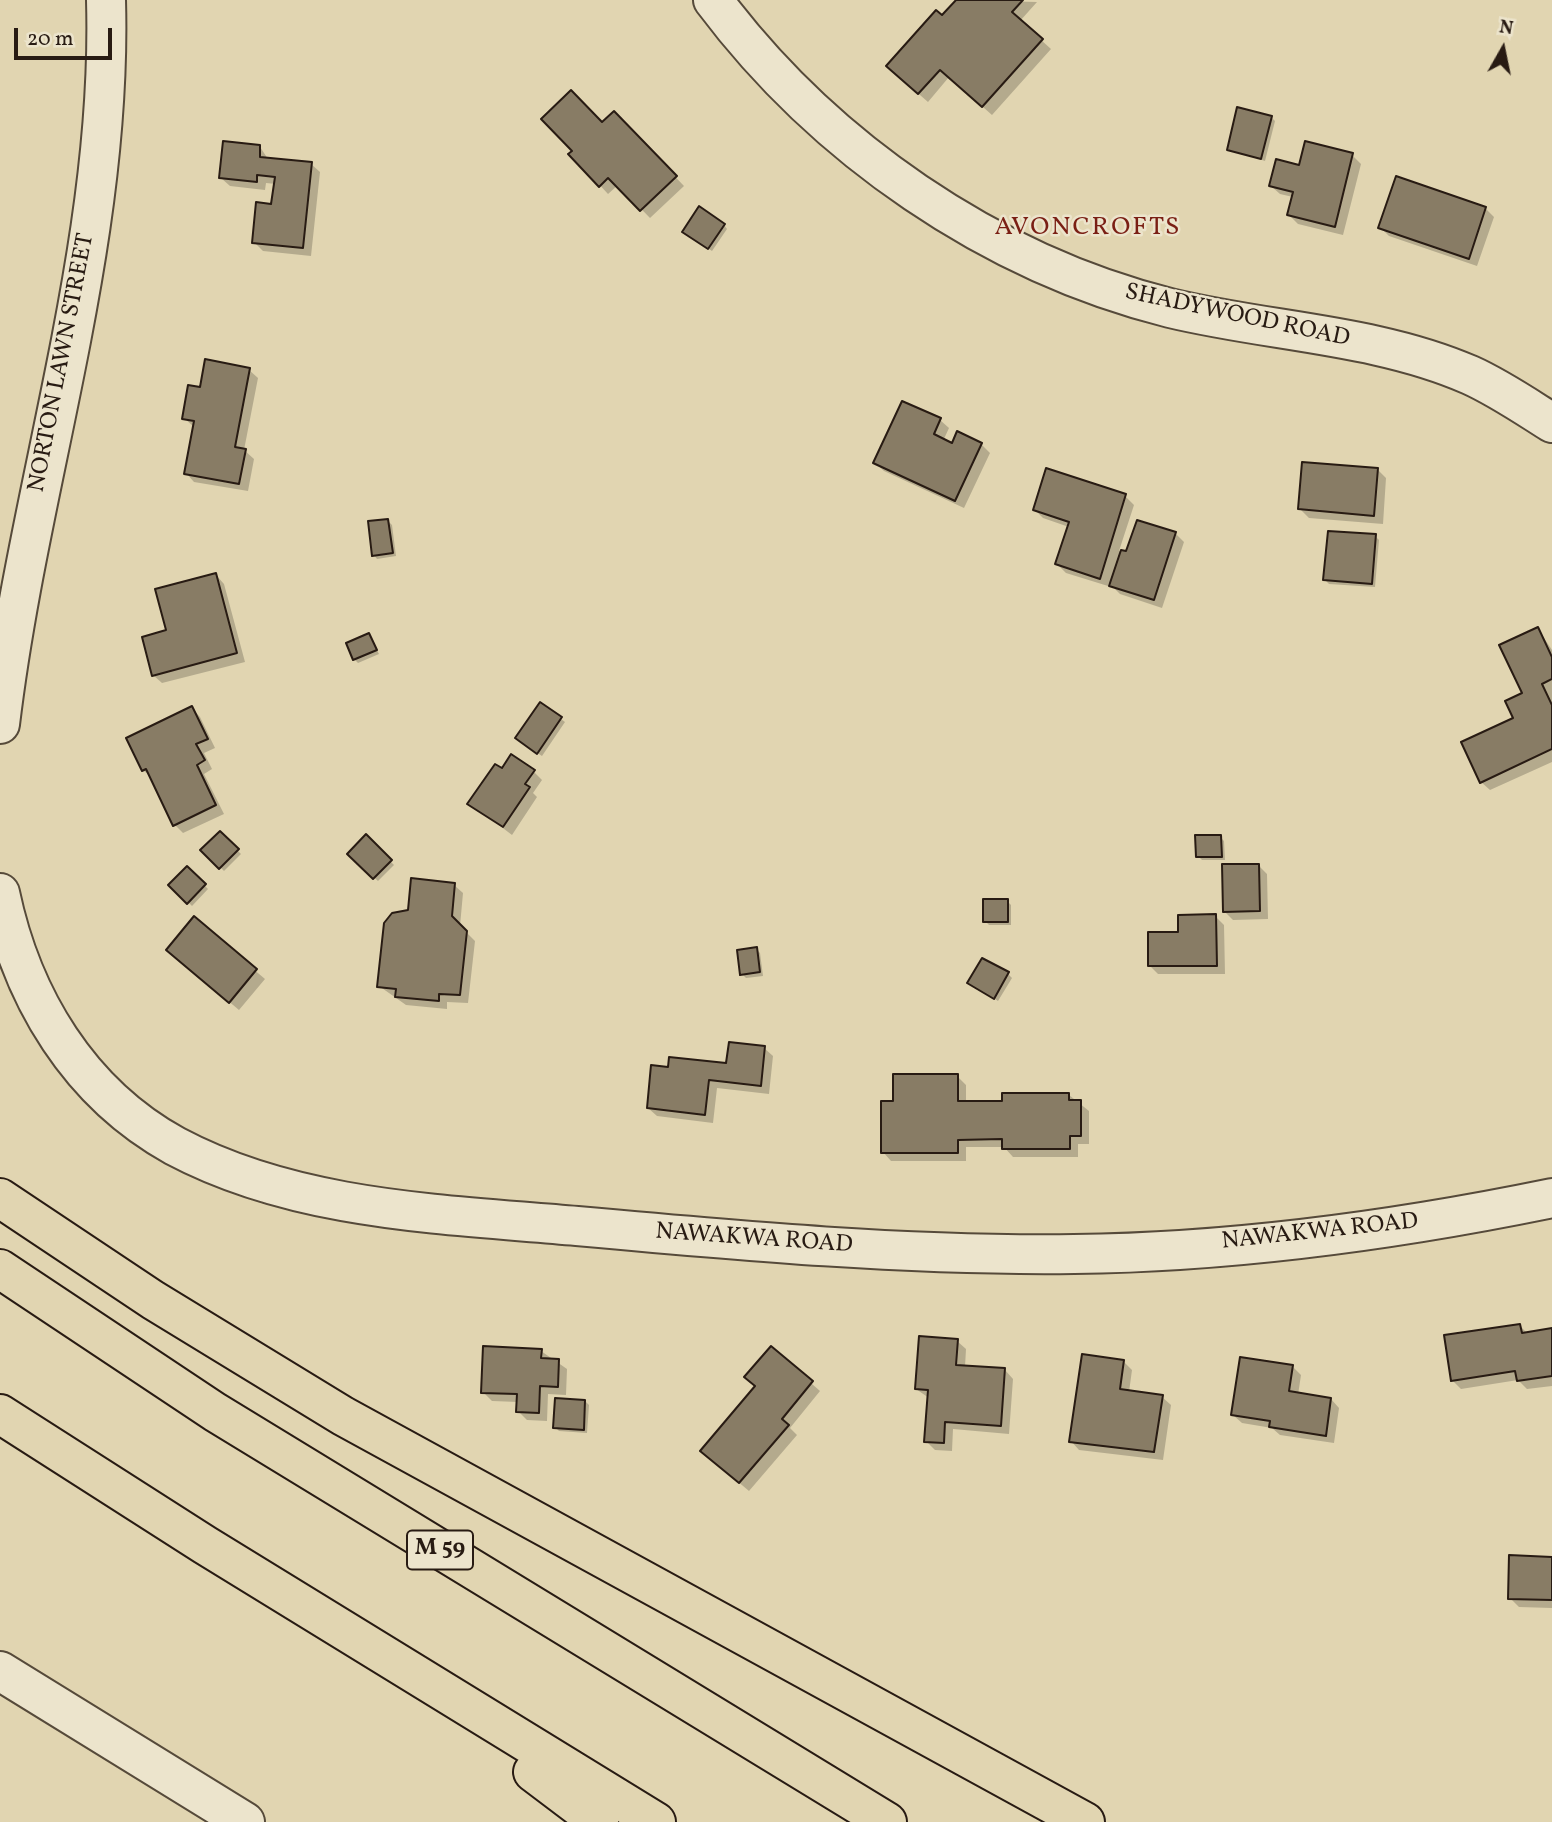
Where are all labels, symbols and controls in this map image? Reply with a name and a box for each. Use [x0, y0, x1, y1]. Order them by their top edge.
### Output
scale bar [18, 14, 116, 58]
north arrow [1468, 14, 1538, 84]
text: N [1497, 14, 1515, 42]
text: 20 m [27, 25, 73, 54]
district label: AVONCROFTS [996, 213, 1180, 245]
street label: NORTON LAWN STREET [24, 231, 102, 495]
street label: SHADYWOOD ROAD [1122, 279, 1352, 355]
street label: NAWAKWA ROAD [1220, 1208, 1420, 1258]
street label: NAWAKWA ROAD [654, 1219, 854, 1261]
road number: M 59 [407, 1530, 473, 1569]

